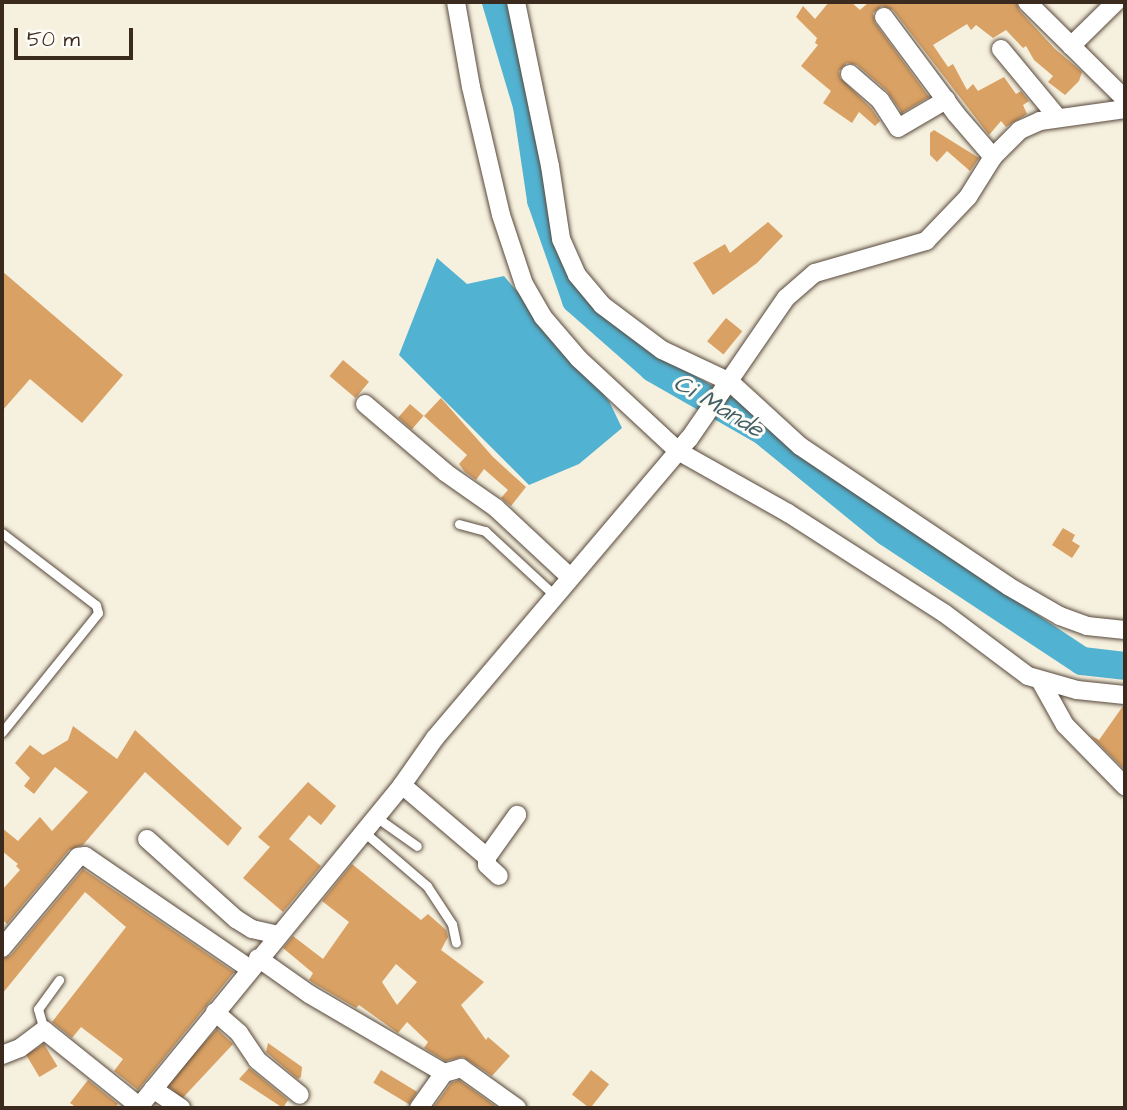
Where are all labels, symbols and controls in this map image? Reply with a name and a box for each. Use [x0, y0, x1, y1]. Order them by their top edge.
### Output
scale bar [18, 14, 136, 58]
text: 50 m [27, 25, 80, 54]
water label: Ci Mande [668, 369, 768, 445]

